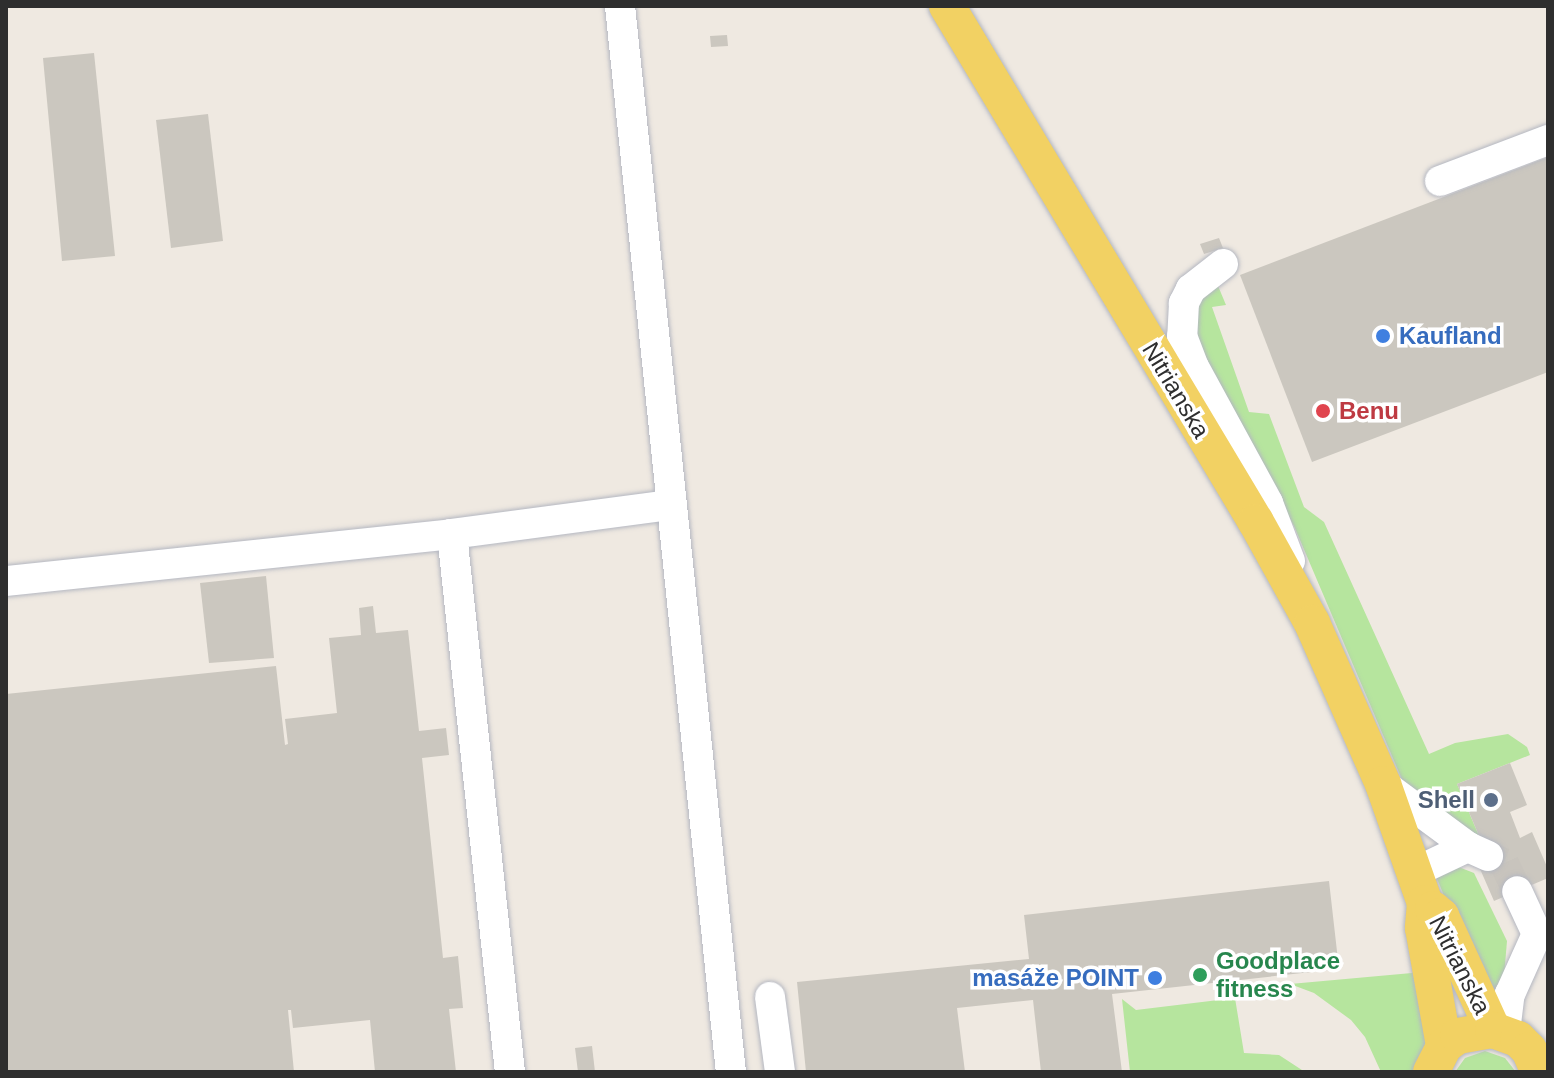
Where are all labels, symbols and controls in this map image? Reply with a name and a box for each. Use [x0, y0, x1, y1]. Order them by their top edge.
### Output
place label: Kaufland [1399, 322, 1502, 350]
marker: Kaufland [1374, 327, 1392, 345]
street label: Nitrianska [1136, 337, 1216, 443]
place label: Benu [1339, 397, 1399, 425]
marker: Benu [1314, 402, 1332, 420]
place label: Shell [1418, 786, 1475, 814]
marker: Shell [1482, 791, 1500, 809]
street label: Nitrianska [1423, 911, 1497, 1019]
place label: Goodplace fitness [1216, 947, 1340, 1003]
place label: masáže POINT [972, 964, 1139, 992]
marker: Goodplace fitness [1191, 966, 1209, 984]
marker: masáže POINT [1146, 969, 1164, 987]

